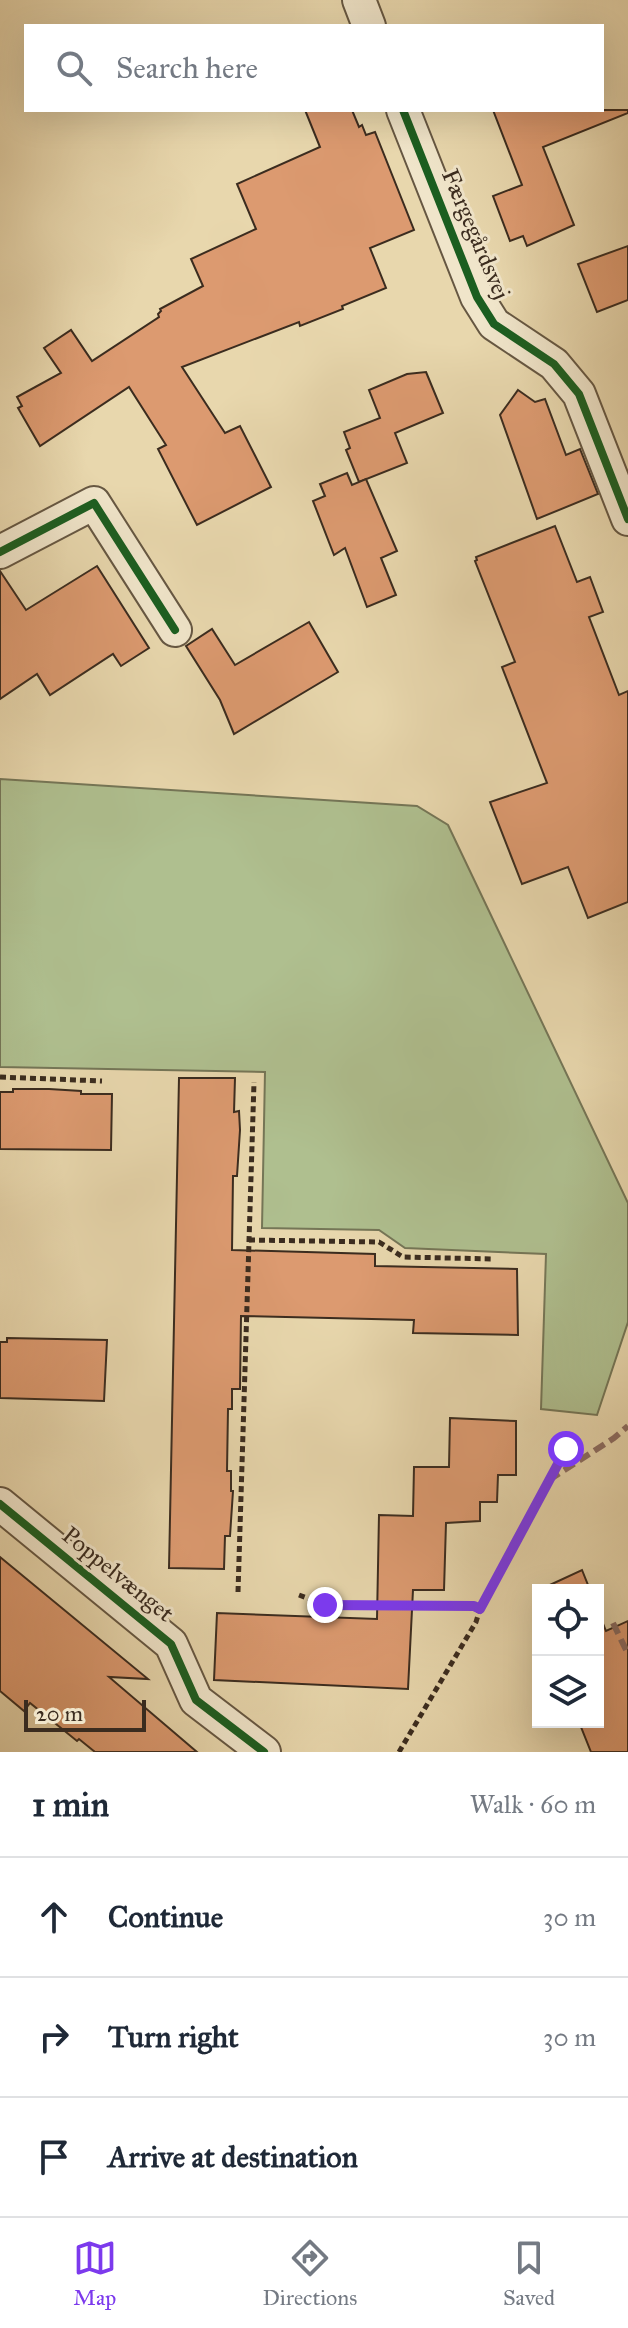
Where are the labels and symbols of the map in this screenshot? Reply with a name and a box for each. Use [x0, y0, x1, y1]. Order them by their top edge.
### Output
street label: Færgegårdsvej [435, 164, 517, 304]
route start [548, 1431, 584, 1467]
street label: Poppelvænget [56, 1520, 180, 1629]
route end [307, 1587, 343, 1623]
scale bar [24, 1696, 146, 1732]

